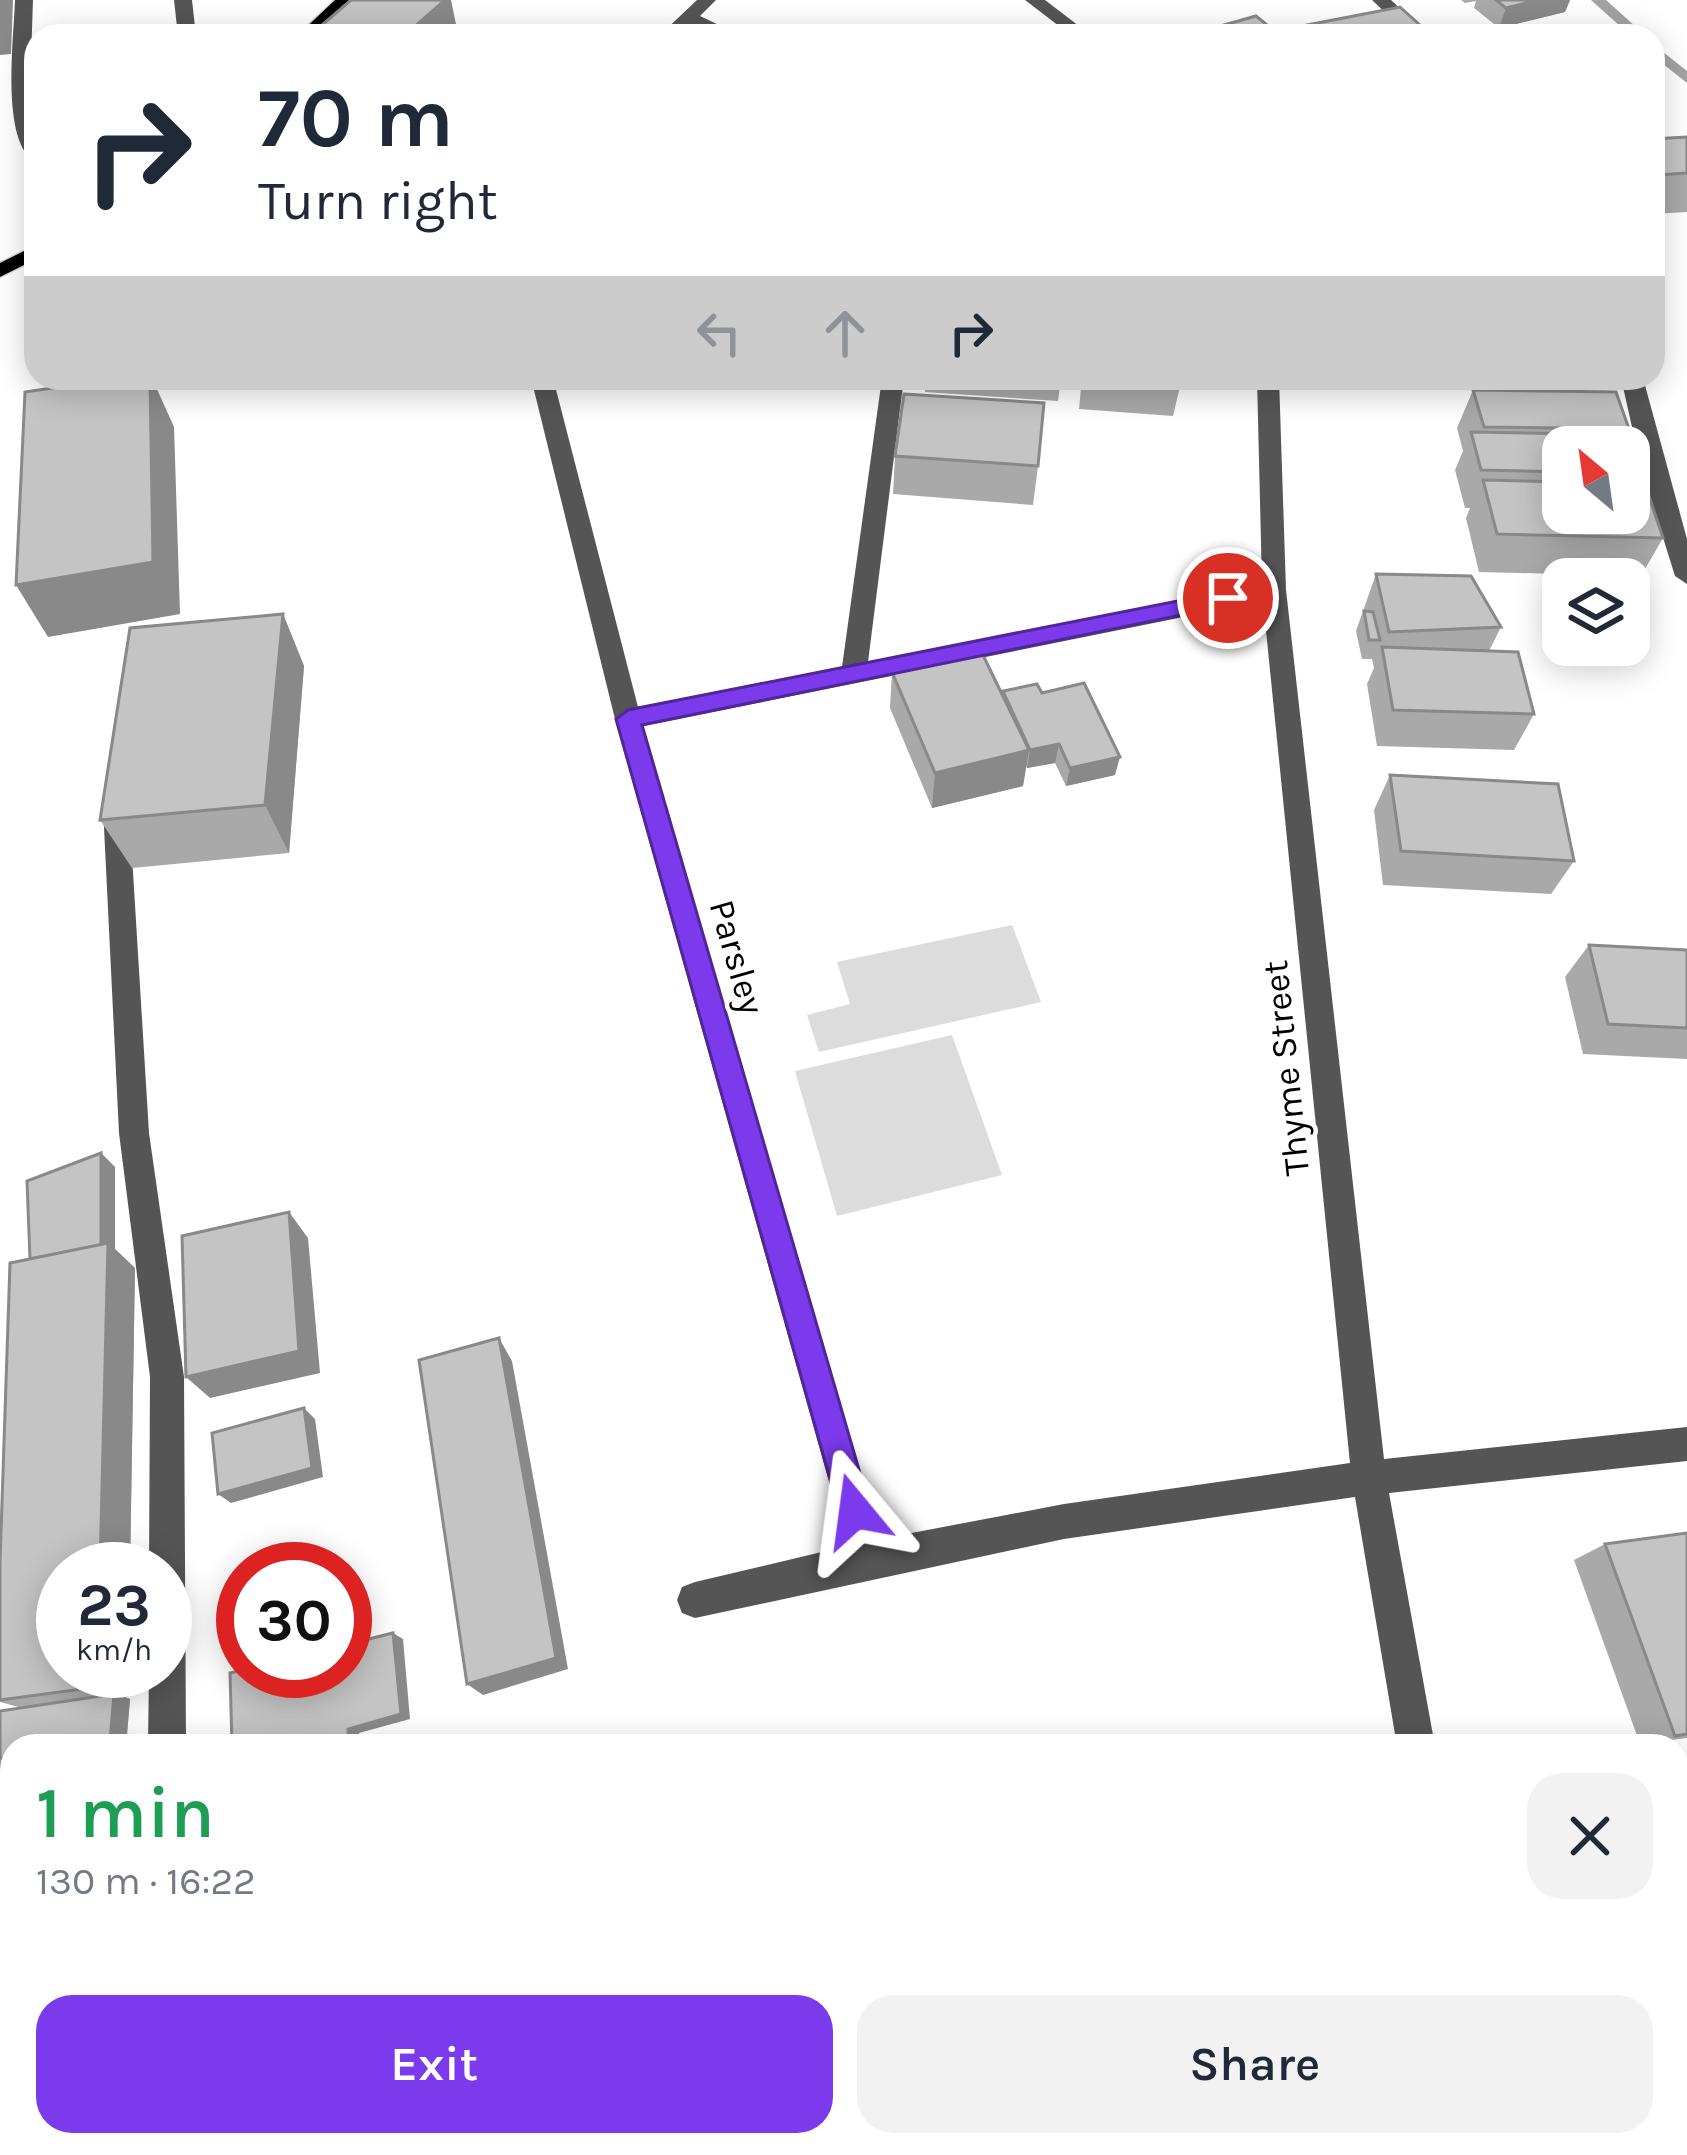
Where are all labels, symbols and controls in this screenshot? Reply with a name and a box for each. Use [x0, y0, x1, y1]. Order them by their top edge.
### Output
text: 70 m [258, 69, 454, 167]
icon: right [60, 72, 216, 228]
text: Turn right [258, 169, 498, 233]
icon: left [686, 300, 752, 366]
icon: ahead [812, 300, 878, 366]
icon: right [938, 300, 1004, 366]
north arrow [1542, 426, 1650, 534]
map controls [1542, 426, 1650, 666]
pin [1177, 547, 1279, 649]
button: layers [1542, 558, 1650, 666]
icon: arrive [1195, 565, 1261, 631]
street label: Parsley [701, 895, 773, 1019]
street label: Thyme Street [1254, 958, 1318, 1178]
position arrow [792, 1448, 918, 1574]
speed limit sign: 30 [216, 1542, 372, 1698]
text: 23 [77, 1570, 151, 1640]
text: km/h [76, 1632, 152, 1668]
text: 1 min [36, 1771, 215, 1855]
button: close [1527, 1773, 1653, 1899]
text: 130 m · 16:22 [36, 1858, 256, 1904]
button: Exit [36, 1995, 833, 2133]
button: Share [857, 1995, 1653, 2133]

